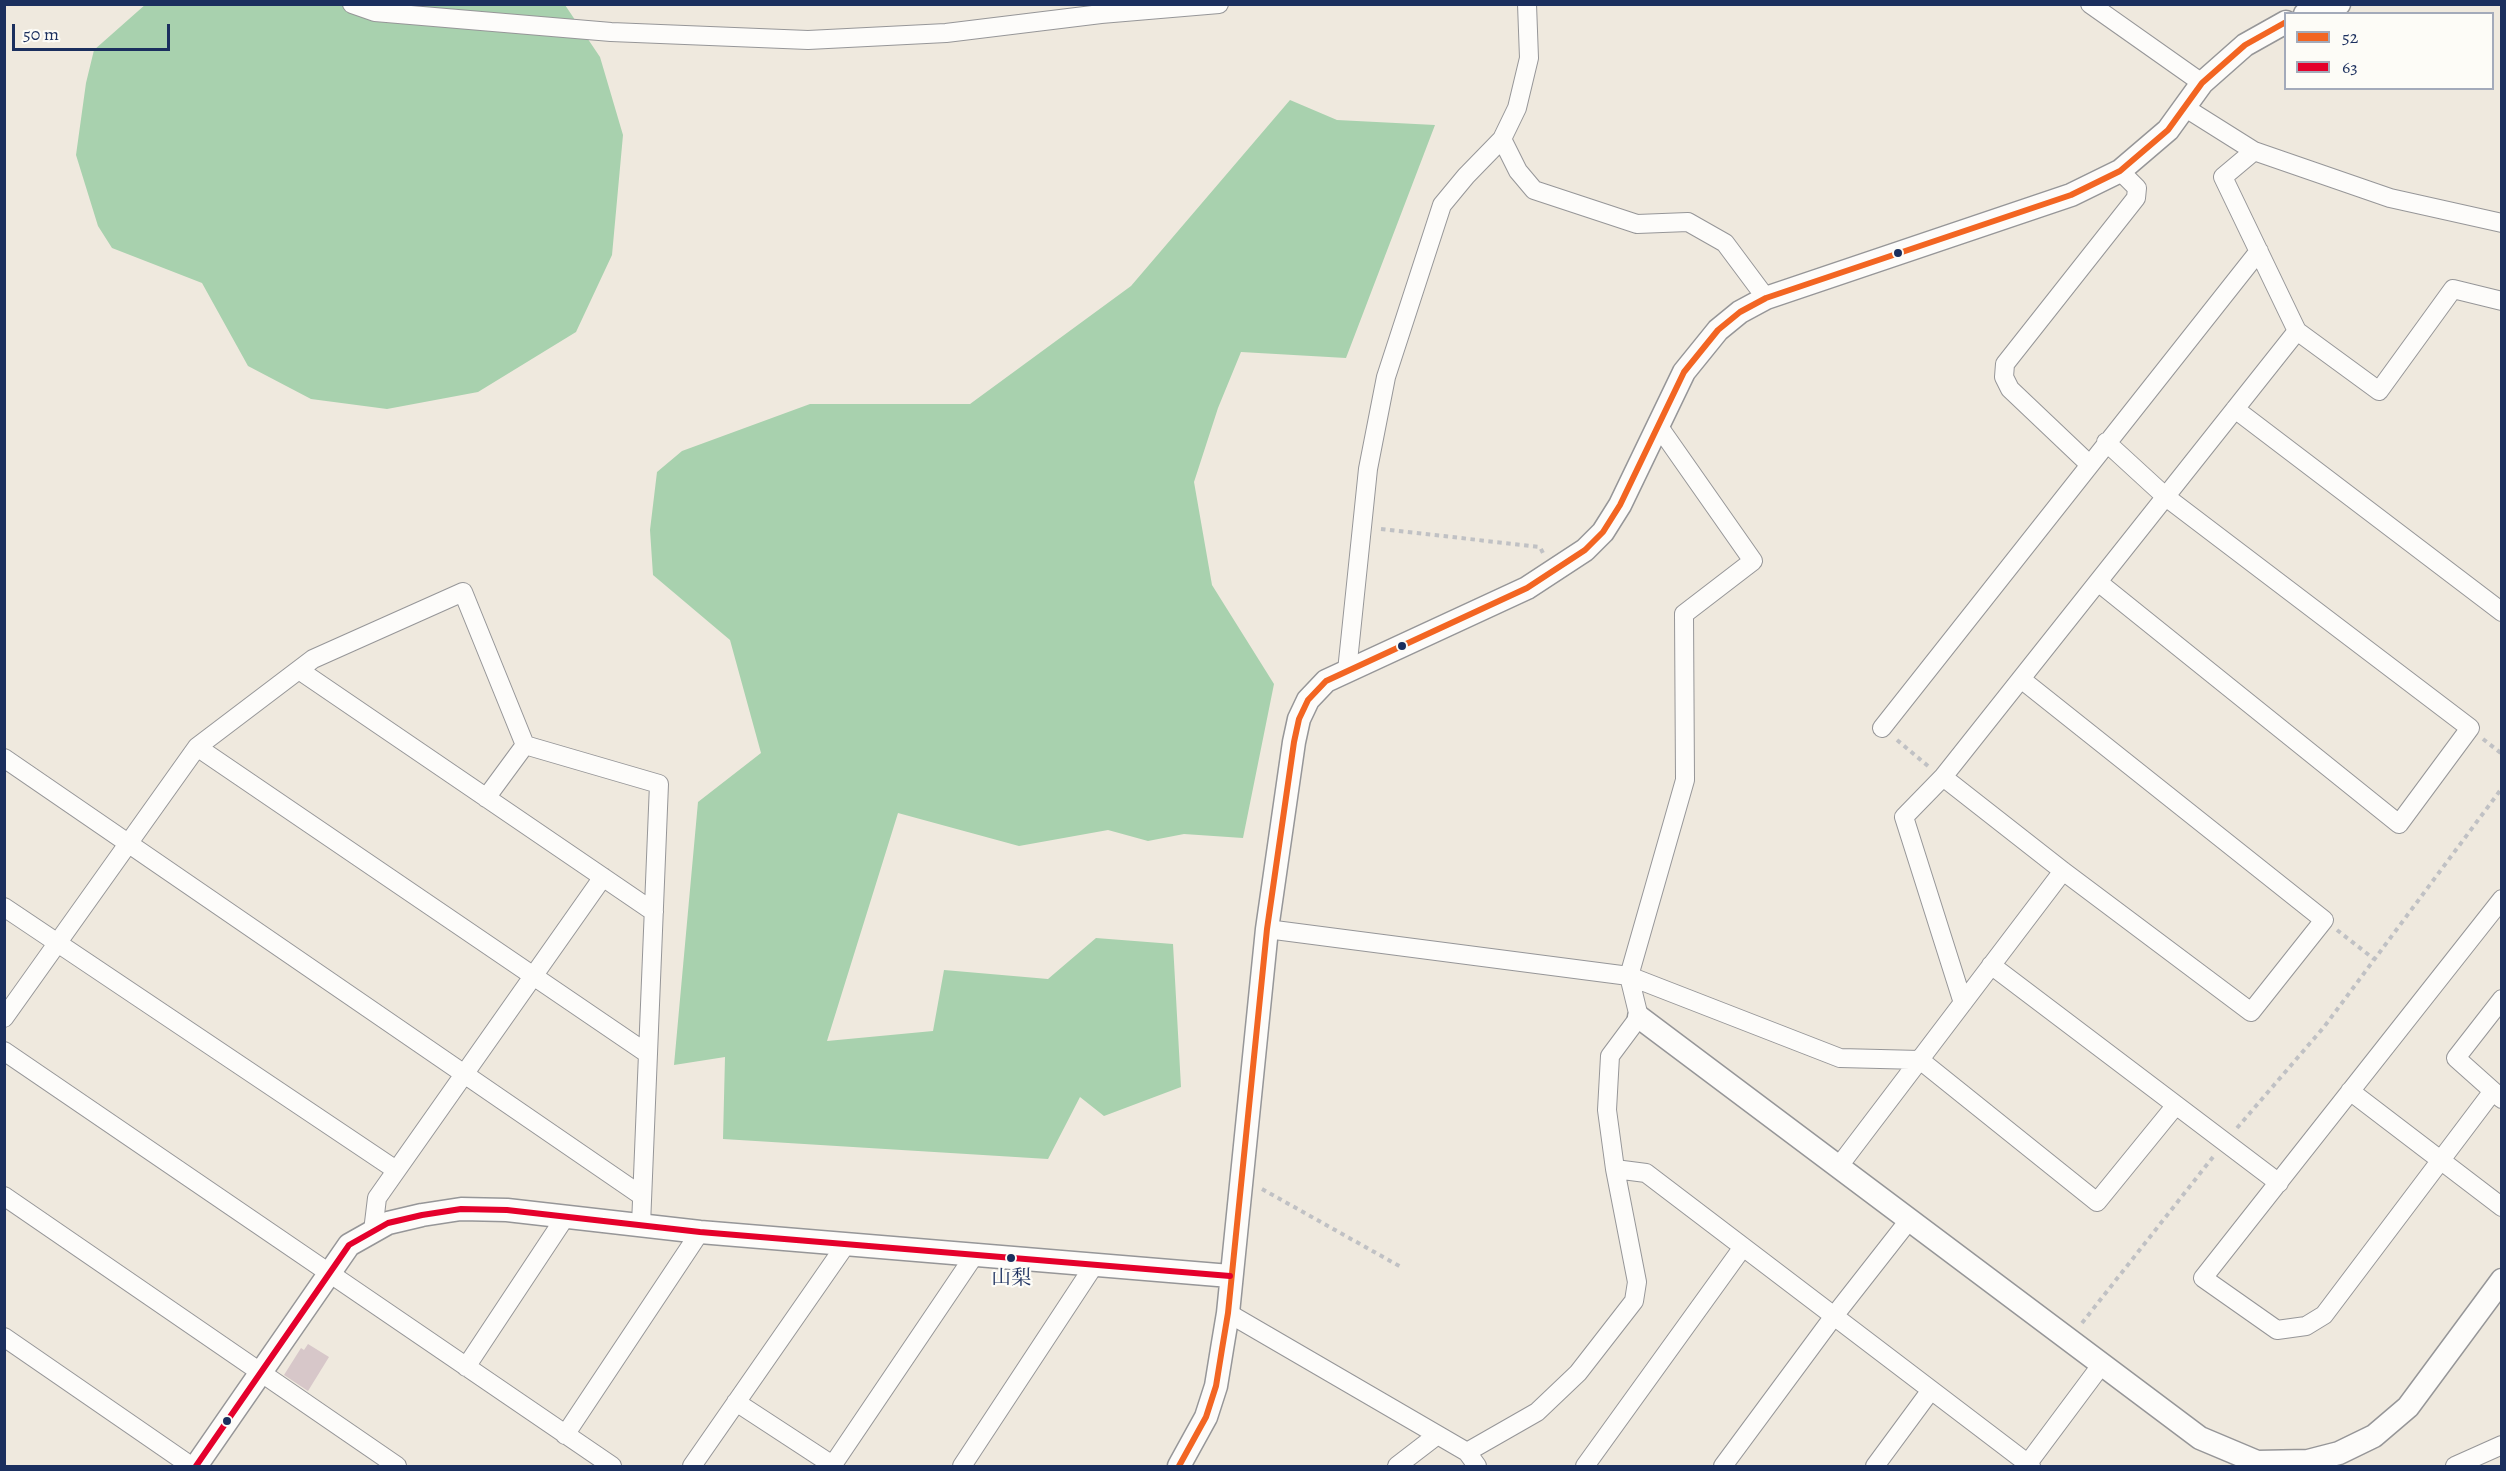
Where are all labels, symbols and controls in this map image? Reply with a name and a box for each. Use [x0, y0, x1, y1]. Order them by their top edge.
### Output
scale bar [15, 12, 172, 50]
legend [2284, 12, 2494, 90]
text: 50 m [23, 22, 59, 46]
text: 52 [2342, 25, 2358, 49]
text: 63 [2342, 55, 2358, 79]
unlabelled marker [1892, 247, 1904, 259]
unlabelled marker [1396, 640, 1408, 652]
marker: 山梨 [1005, 1252, 1017, 1264]
place label: 山梨 [991, 1267, 1031, 1291]
unlabelled marker [221, 1415, 233, 1427]

